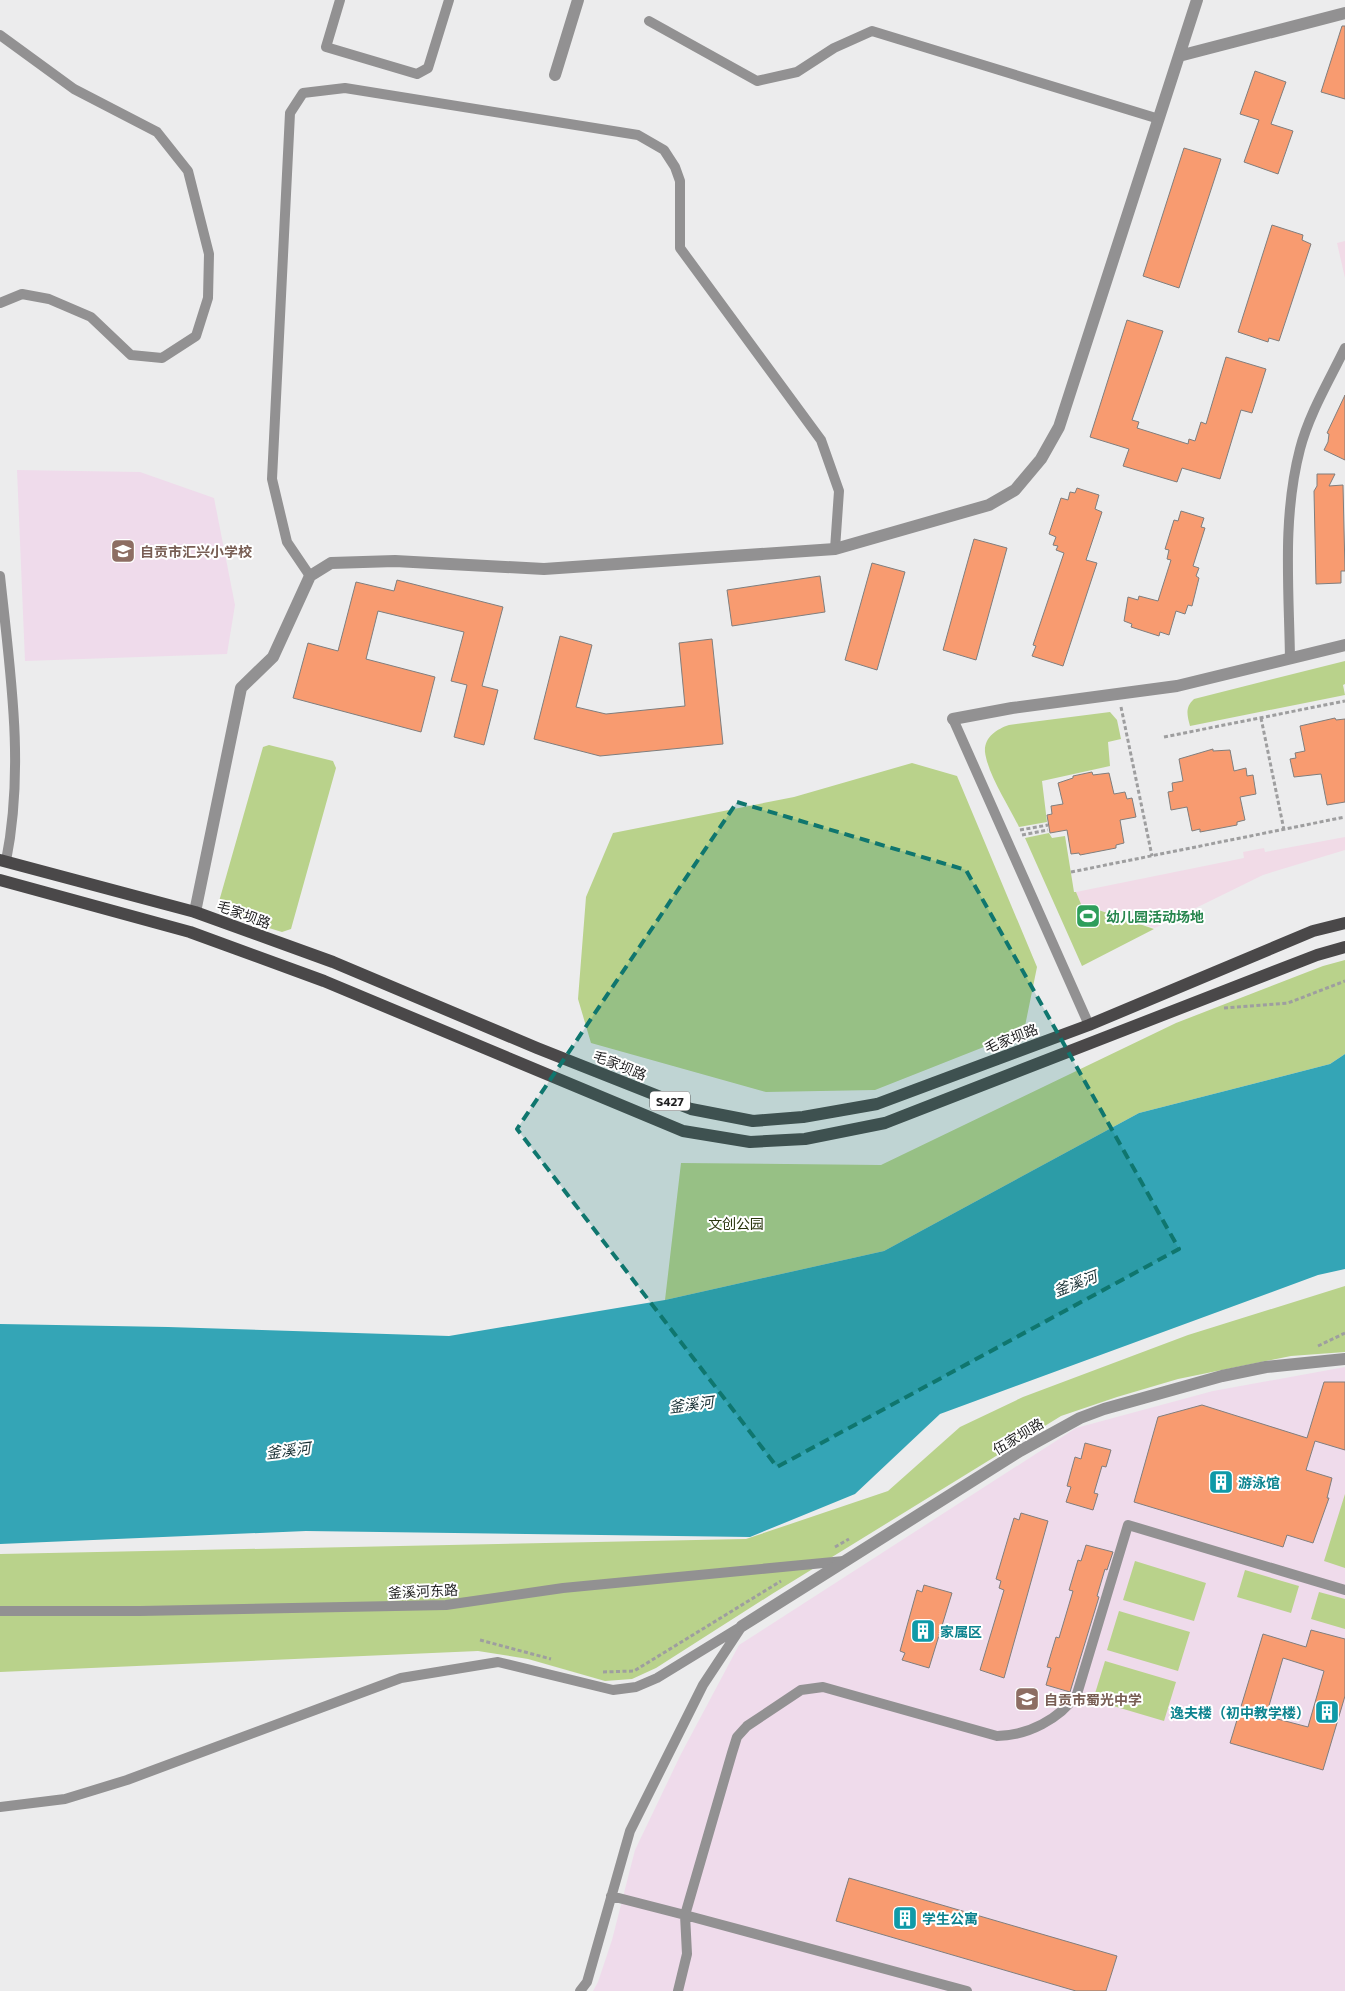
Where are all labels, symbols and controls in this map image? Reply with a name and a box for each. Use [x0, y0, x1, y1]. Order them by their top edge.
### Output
school or university icon: 自贡市汇兴小学校 [110, 538, 136, 564]
place label: 自贡市汇兴小学校 [140, 543, 252, 560]
street label: 毛家坝路 [215, 896, 273, 932]
sports icon: 幼儿园活动场地 [1075, 903, 1101, 929]
place label: 幼儿园活动场地 [1106, 908, 1204, 925]
street label: 毛家坝路 [982, 1020, 1040, 1056]
street label: 毛家坝路 [591, 1047, 649, 1083]
road number: S427 [650, 1092, 690, 1110]
park label: 文创公园 [708, 1215, 764, 1232]
water label: 釜溪河 [1051, 1265, 1102, 1299]
water label: 釜溪河 [668, 1392, 717, 1416]
street label: 伍家坝路 [990, 1414, 1046, 1458]
water label: 釜溪河 [265, 1438, 314, 1462]
building icon: 游泳馆 [1208, 1469, 1234, 1495]
place label: 游泳馆 [1238, 1474, 1280, 1491]
street label: 釜溪河东路 [388, 1581, 458, 1601]
building icon: 家属区 [910, 1618, 936, 1644]
place label: 家属区 [940, 1623, 982, 1640]
school or university icon: 自贡市蜀光中学 [1014, 1686, 1040, 1712]
place label: 自贡市蜀光中学 [1044, 1691, 1142, 1708]
building icon: 逸夫楼（初中教学楼） [1314, 1699, 1340, 1725]
place label: 逸夫楼（初中教学楼） [1170, 1704, 1310, 1721]
building icon: 学生公寓 [892, 1905, 918, 1931]
place label: 学生公寓 [922, 1910, 978, 1927]

